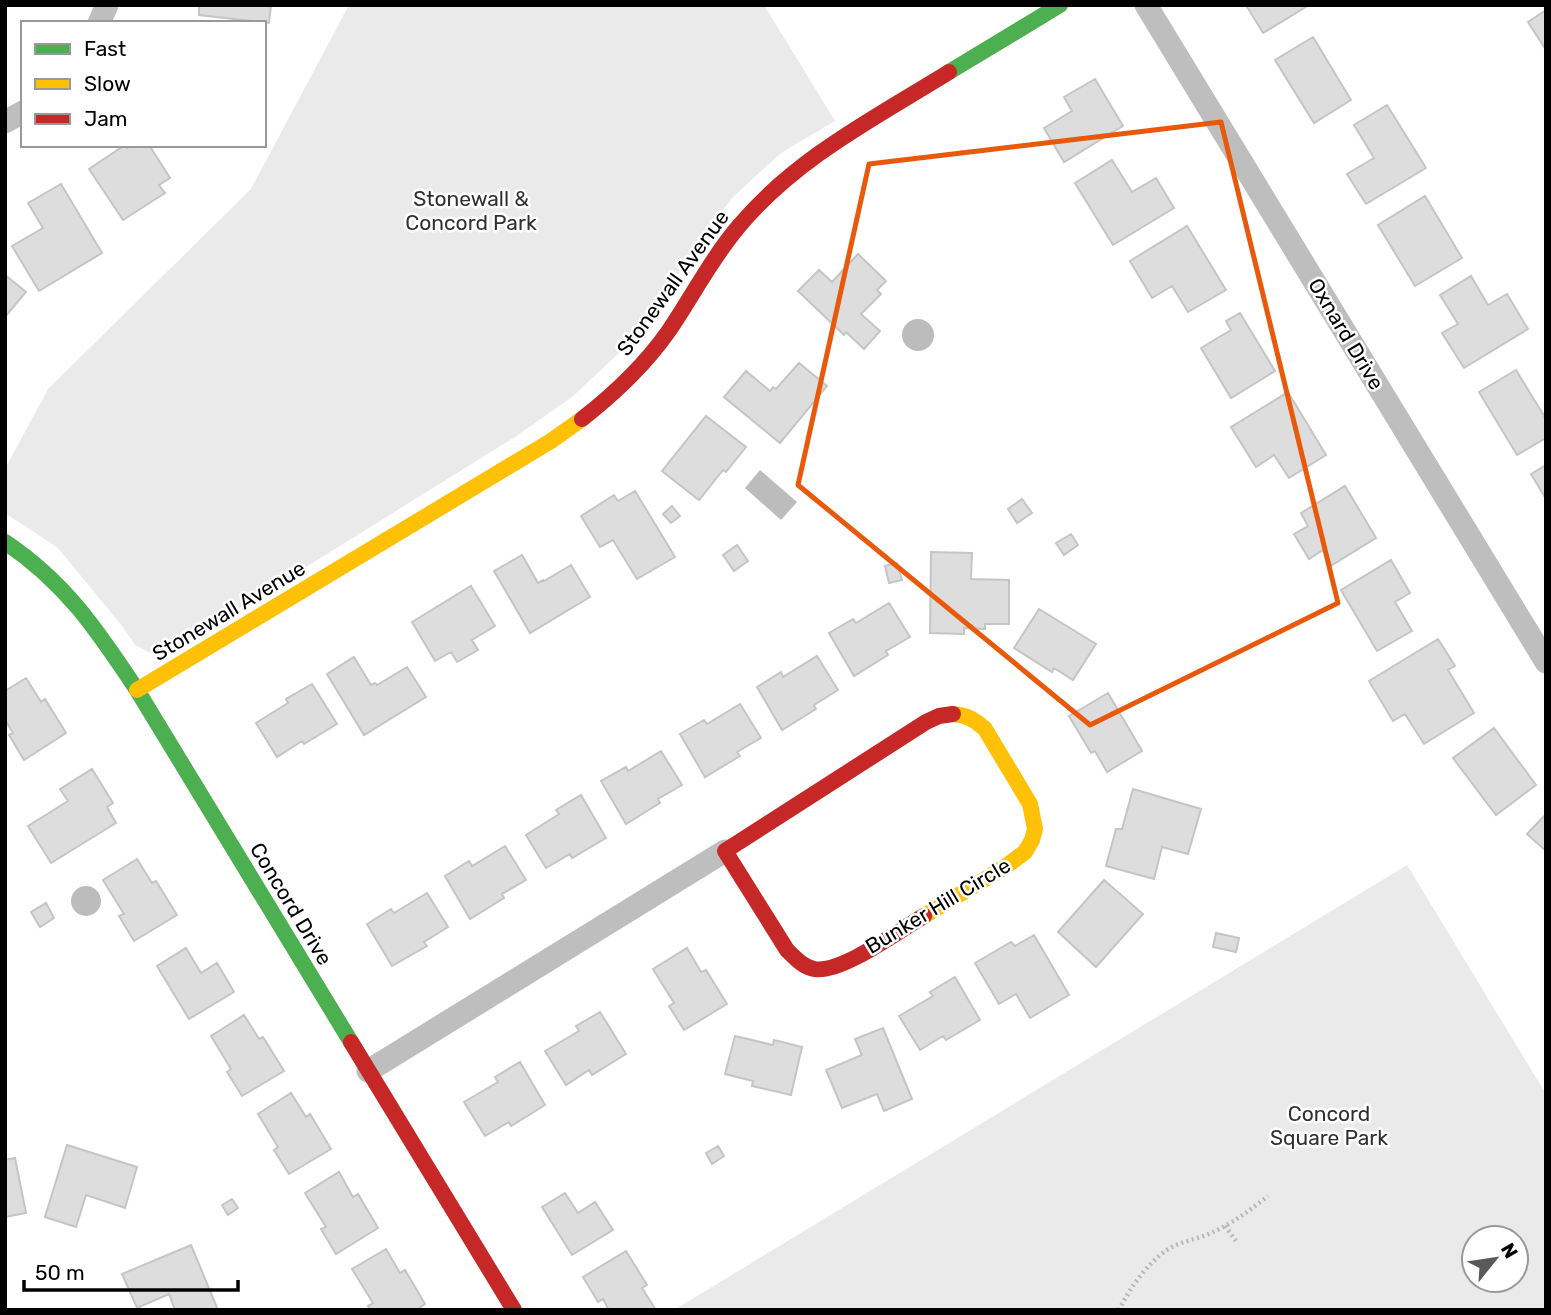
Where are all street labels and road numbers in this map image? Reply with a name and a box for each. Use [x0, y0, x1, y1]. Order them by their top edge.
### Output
street label: Stonewall Avenue [611, 205, 734, 360]
street label: Oxnard Drive [1303, 273, 1390, 394]
street label: Stonewall Avenue [148, 555, 310, 666]
street label: Concord Drive [245, 838, 338, 969]
street label: Bunker Hill Circle [861, 852, 1015, 959]

